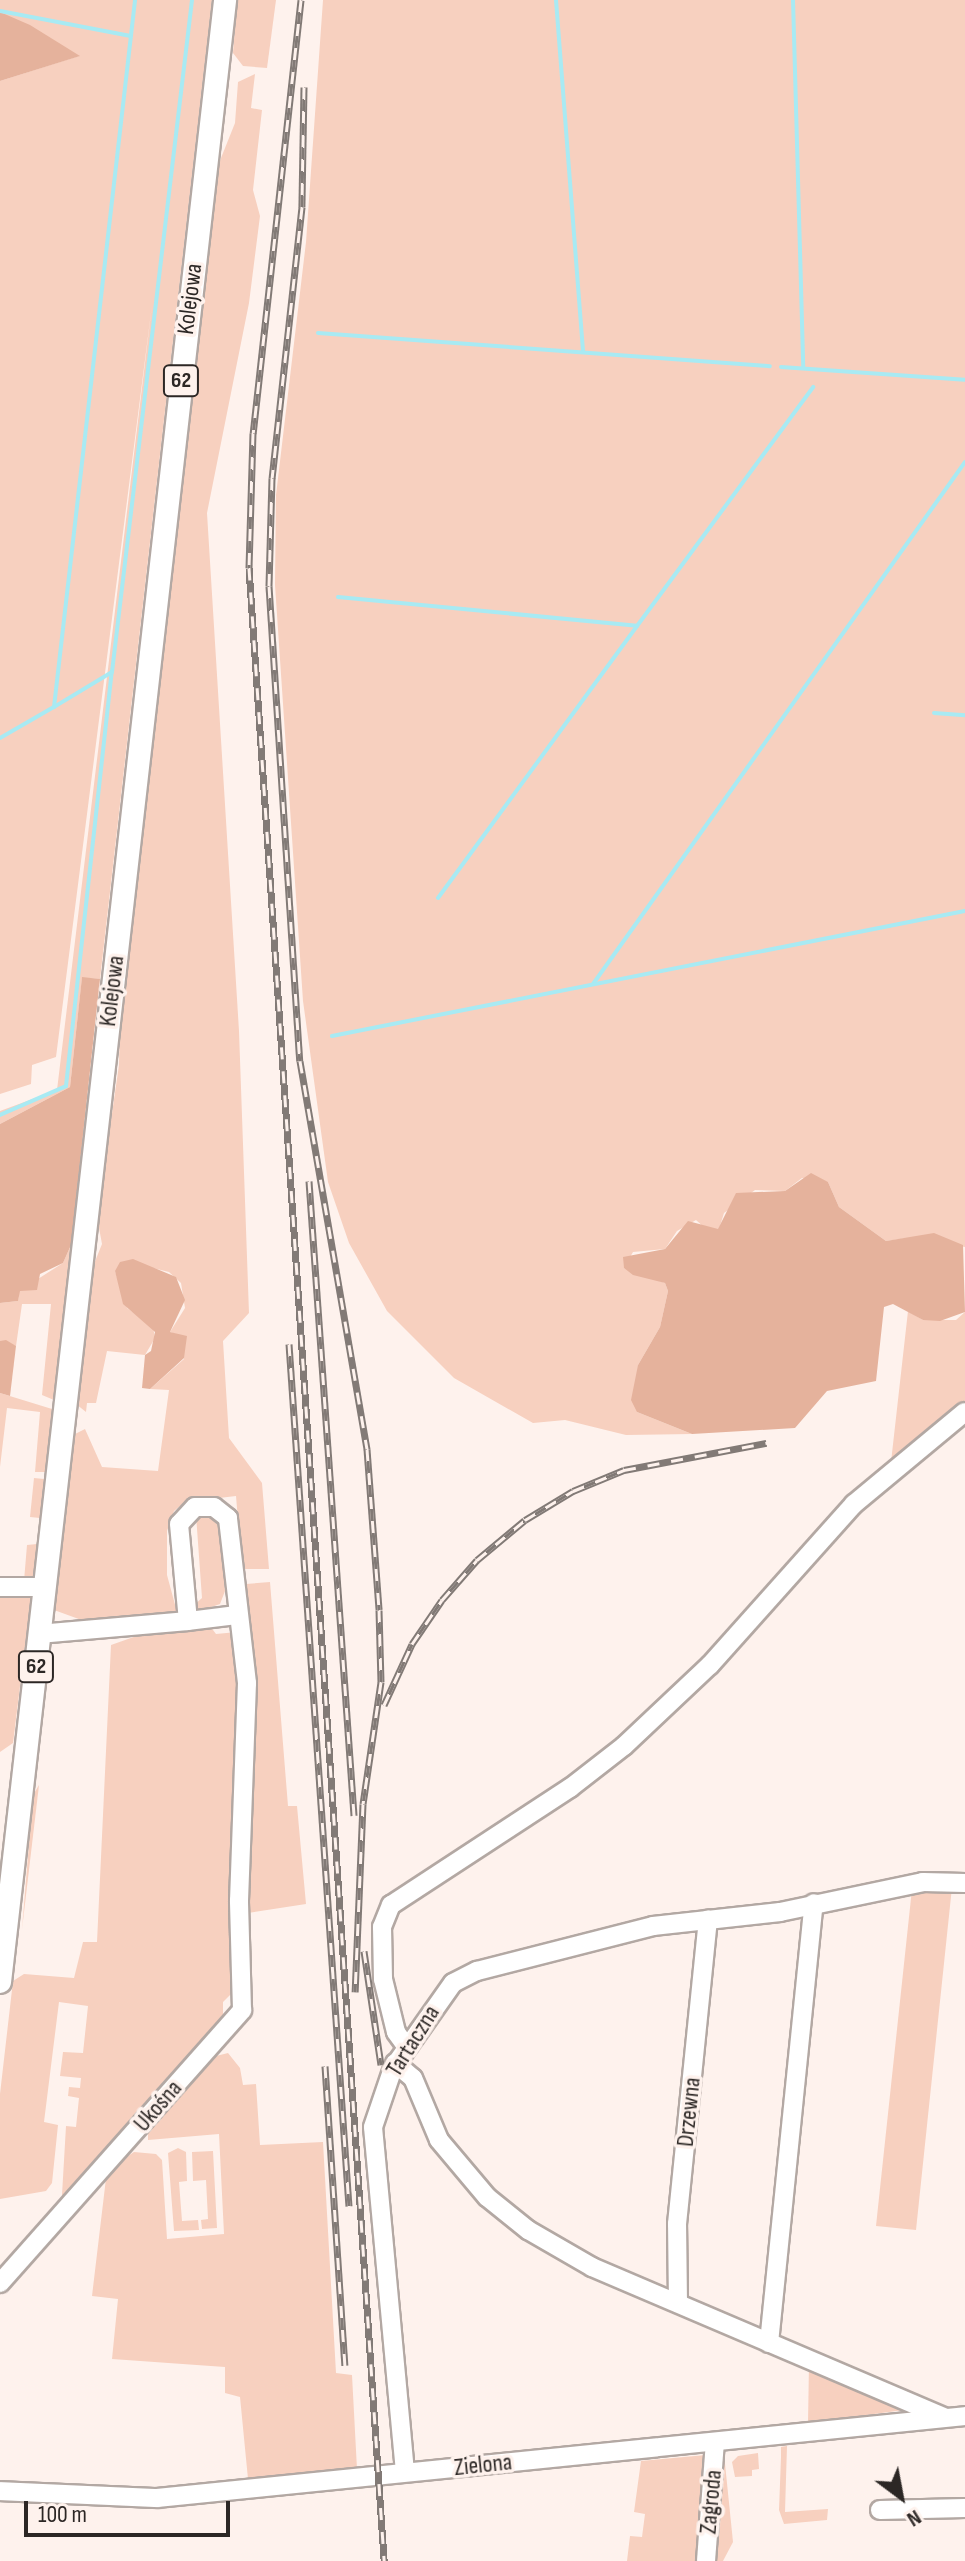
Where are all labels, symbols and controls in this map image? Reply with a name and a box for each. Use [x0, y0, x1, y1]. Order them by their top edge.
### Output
street label: Kolejowa [171, 262, 209, 336]
road number: 62 [161, 363, 201, 399]
street label: Kolejowa [93, 954, 131, 1028]
road number: 62 [16, 1649, 56, 1685]
street label: Tartaczna [380, 2000, 446, 2082]
street label: Ukośna [128, 2074, 188, 2138]
street label: Drzewna [671, 2076, 707, 2148]
street label: Zielona [453, 2448, 513, 2482]
north arrow [861, 2457, 941, 2537]
street label: Zagroda [694, 2469, 728, 2535]
scale bar [28, 2485, 234, 2535]
text: 100 m [38, 2500, 87, 2529]
text: N [902, 2503, 926, 2532]

